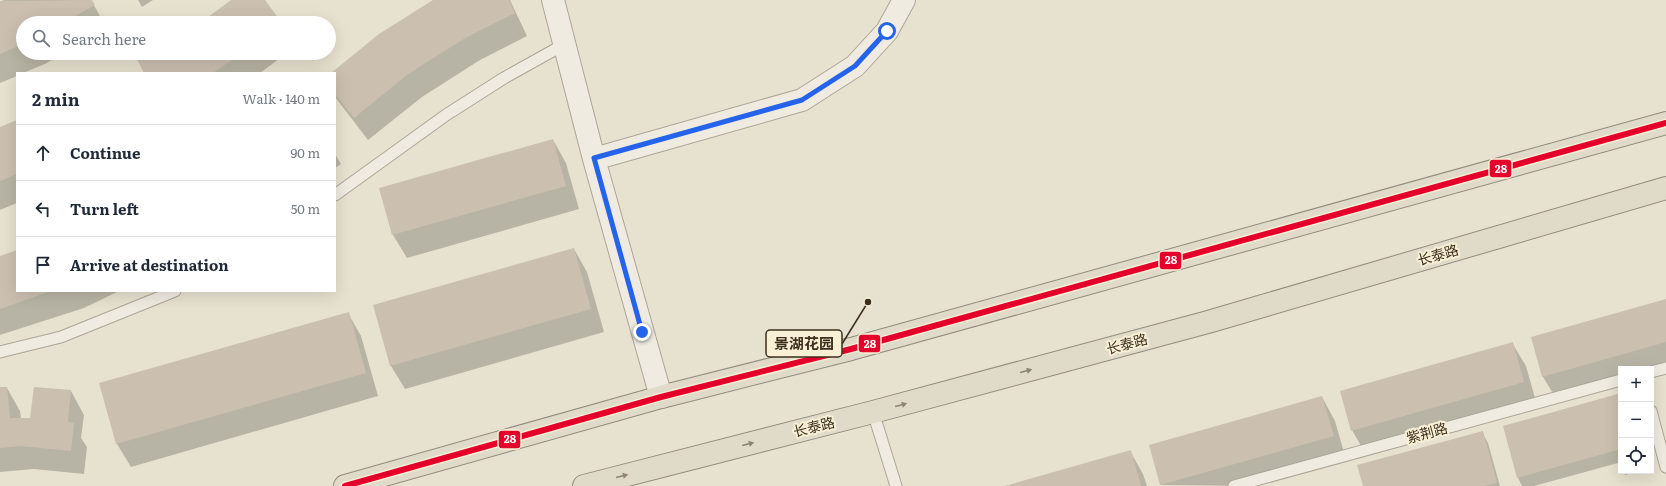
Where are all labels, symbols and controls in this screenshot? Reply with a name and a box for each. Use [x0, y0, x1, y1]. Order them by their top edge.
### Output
search box [16, 16, 336, 60]
route start [878, 22, 896, 40]
icon: search [30, 27, 52, 49]
text: Search here [62, 27, 146, 50]
text: 2 min [32, 86, 80, 111]
text: Walk · 140 m [243, 89, 320, 108]
text: Continue [70, 141, 140, 164]
icon: ahead [32, 142, 54, 164]
text: 90 m [290, 143, 320, 162]
line badge: 28 [1489, 159, 1512, 178]
text: 28 [1495, 160, 1508, 176]
text: Turn left [70, 197, 139, 220]
icon: left [32, 198, 54, 220]
text: 50 m [291, 199, 320, 218]
street label: 长泰路 [1415, 239, 1461, 269]
line badge: 28 [1159, 251, 1182, 270]
text: 28 [1165, 251, 1178, 267]
text: Arrive at destination [70, 253, 229, 276]
icon: arrive [32, 254, 54, 276]
route end [633, 323, 651, 341]
street label: 长泰路 [1104, 328, 1150, 358]
callout: 景湖花园 [766, 330, 842, 357]
text: 景湖花园 [774, 331, 834, 354]
line badge: 28 [858, 334, 881, 353]
text: 28 [864, 335, 877, 351]
map controls [1618, 366, 1654, 474]
button: + [1618, 366, 1654, 402]
one-way arrow [1021, 368, 1033, 374]
one-way arrow [895, 402, 907, 408]
button: − [1618, 402, 1654, 438]
street label: 长泰路 [791, 411, 837, 441]
street label: 紫荆路 [1404, 417, 1450, 447]
line badge: 28 [498, 430, 521, 449]
text: 28 [504, 430, 517, 446]
button: locate [1618, 438, 1654, 474]
one-way arrow [742, 441, 754, 447]
one-way arrow [615, 472, 628, 478]

